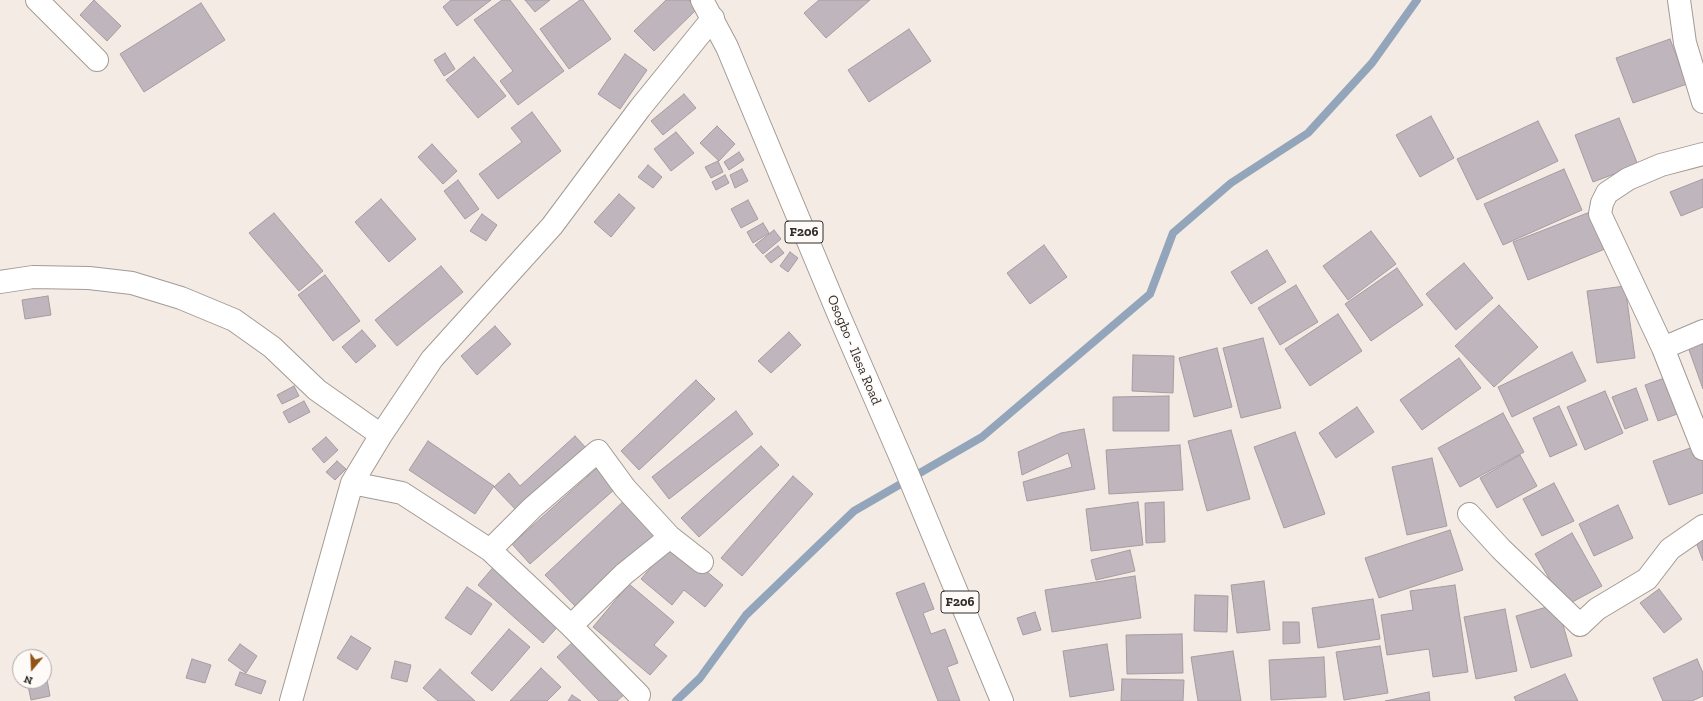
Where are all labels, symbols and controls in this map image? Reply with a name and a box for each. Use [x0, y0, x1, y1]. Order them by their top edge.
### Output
road number: F206 [785, 221, 823, 243]
street label: Osogbo - Ilesa Road [823, 292, 885, 408]
road number: F206 [941, 591, 979, 613]
north arrow [12, 649, 52, 689]
text: N [22, 672, 34, 687]

